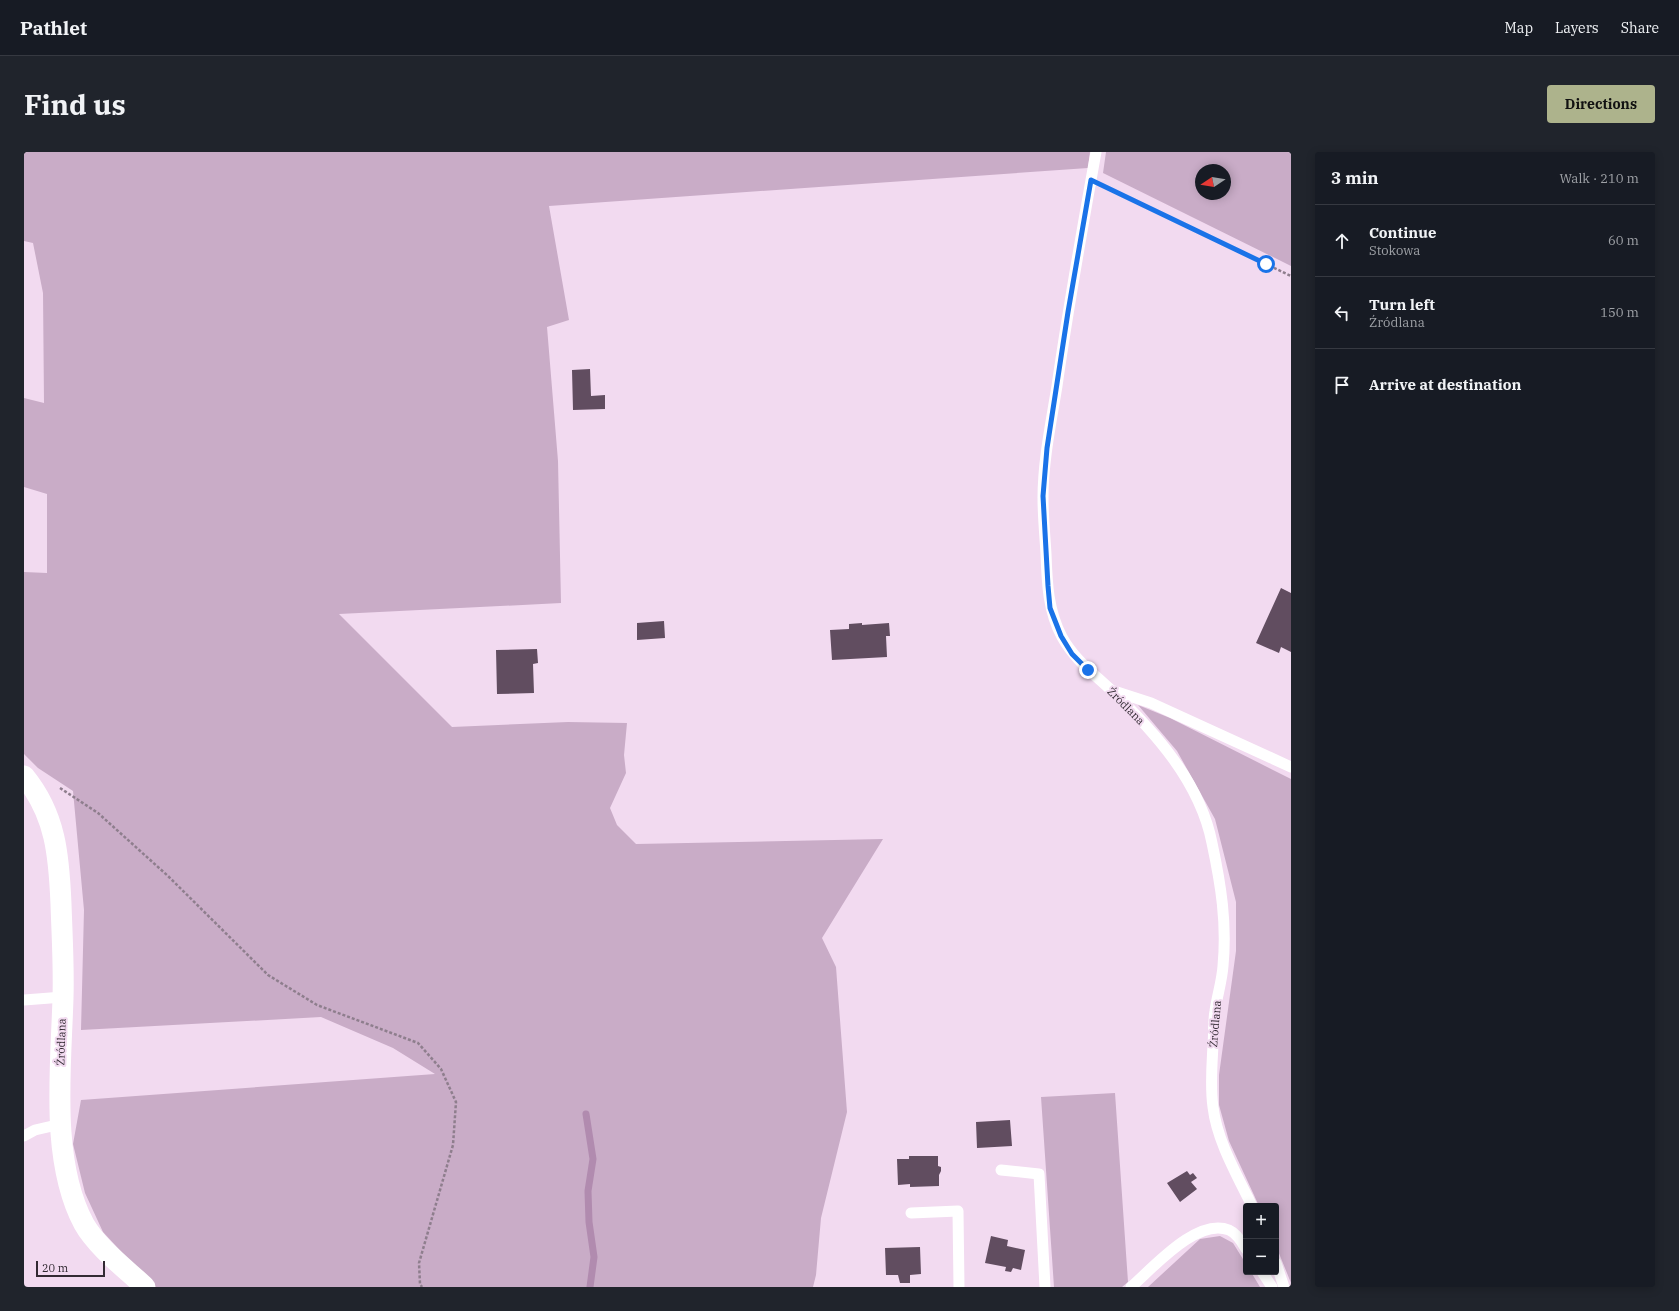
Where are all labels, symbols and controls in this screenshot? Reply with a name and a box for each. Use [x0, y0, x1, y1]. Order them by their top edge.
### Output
text: Pathlet [20, 16, 87, 40]
text: Map [1505, 19, 1533, 37]
text: Layers [1555, 19, 1599, 37]
text: Share [1621, 19, 1659, 37]
button: Directions [1547, 85, 1655, 123]
text: Find us [24, 86, 126, 123]
north arrow [1195, 164, 1231, 200]
text: 3 min [1331, 167, 1379, 189]
text: Walk · 210 m [1560, 170, 1639, 187]
text: Continue [1369, 223, 1436, 242]
icon: ahead [1331, 230, 1353, 252]
text: 60 m [1608, 232, 1639, 249]
text: Stokowa [1369, 242, 1420, 259]
route start [1257, 255, 1275, 273]
text: Turn left [1369, 295, 1435, 314]
icon: left [1331, 302, 1353, 324]
text: 150 m [1600, 304, 1639, 321]
text: Źródlana [1369, 314, 1425, 331]
icon: arrive [1331, 374, 1353, 396]
text: Arrive at destination [1369, 375, 1521, 394]
route end [1079, 661, 1097, 679]
street label: Źródlana [1104, 684, 1148, 728]
street label: Źródlana [1206, 1000, 1224, 1048]
street label: Źródlana [53, 1018, 69, 1066]
map controls [1243, 1203, 1279, 1275]
button: + [1243, 1203, 1279, 1239]
button: − [1243, 1239, 1279, 1275]
scale bar [36, 1259, 105, 1278]
text: 20 m [42, 1261, 68, 1275]

